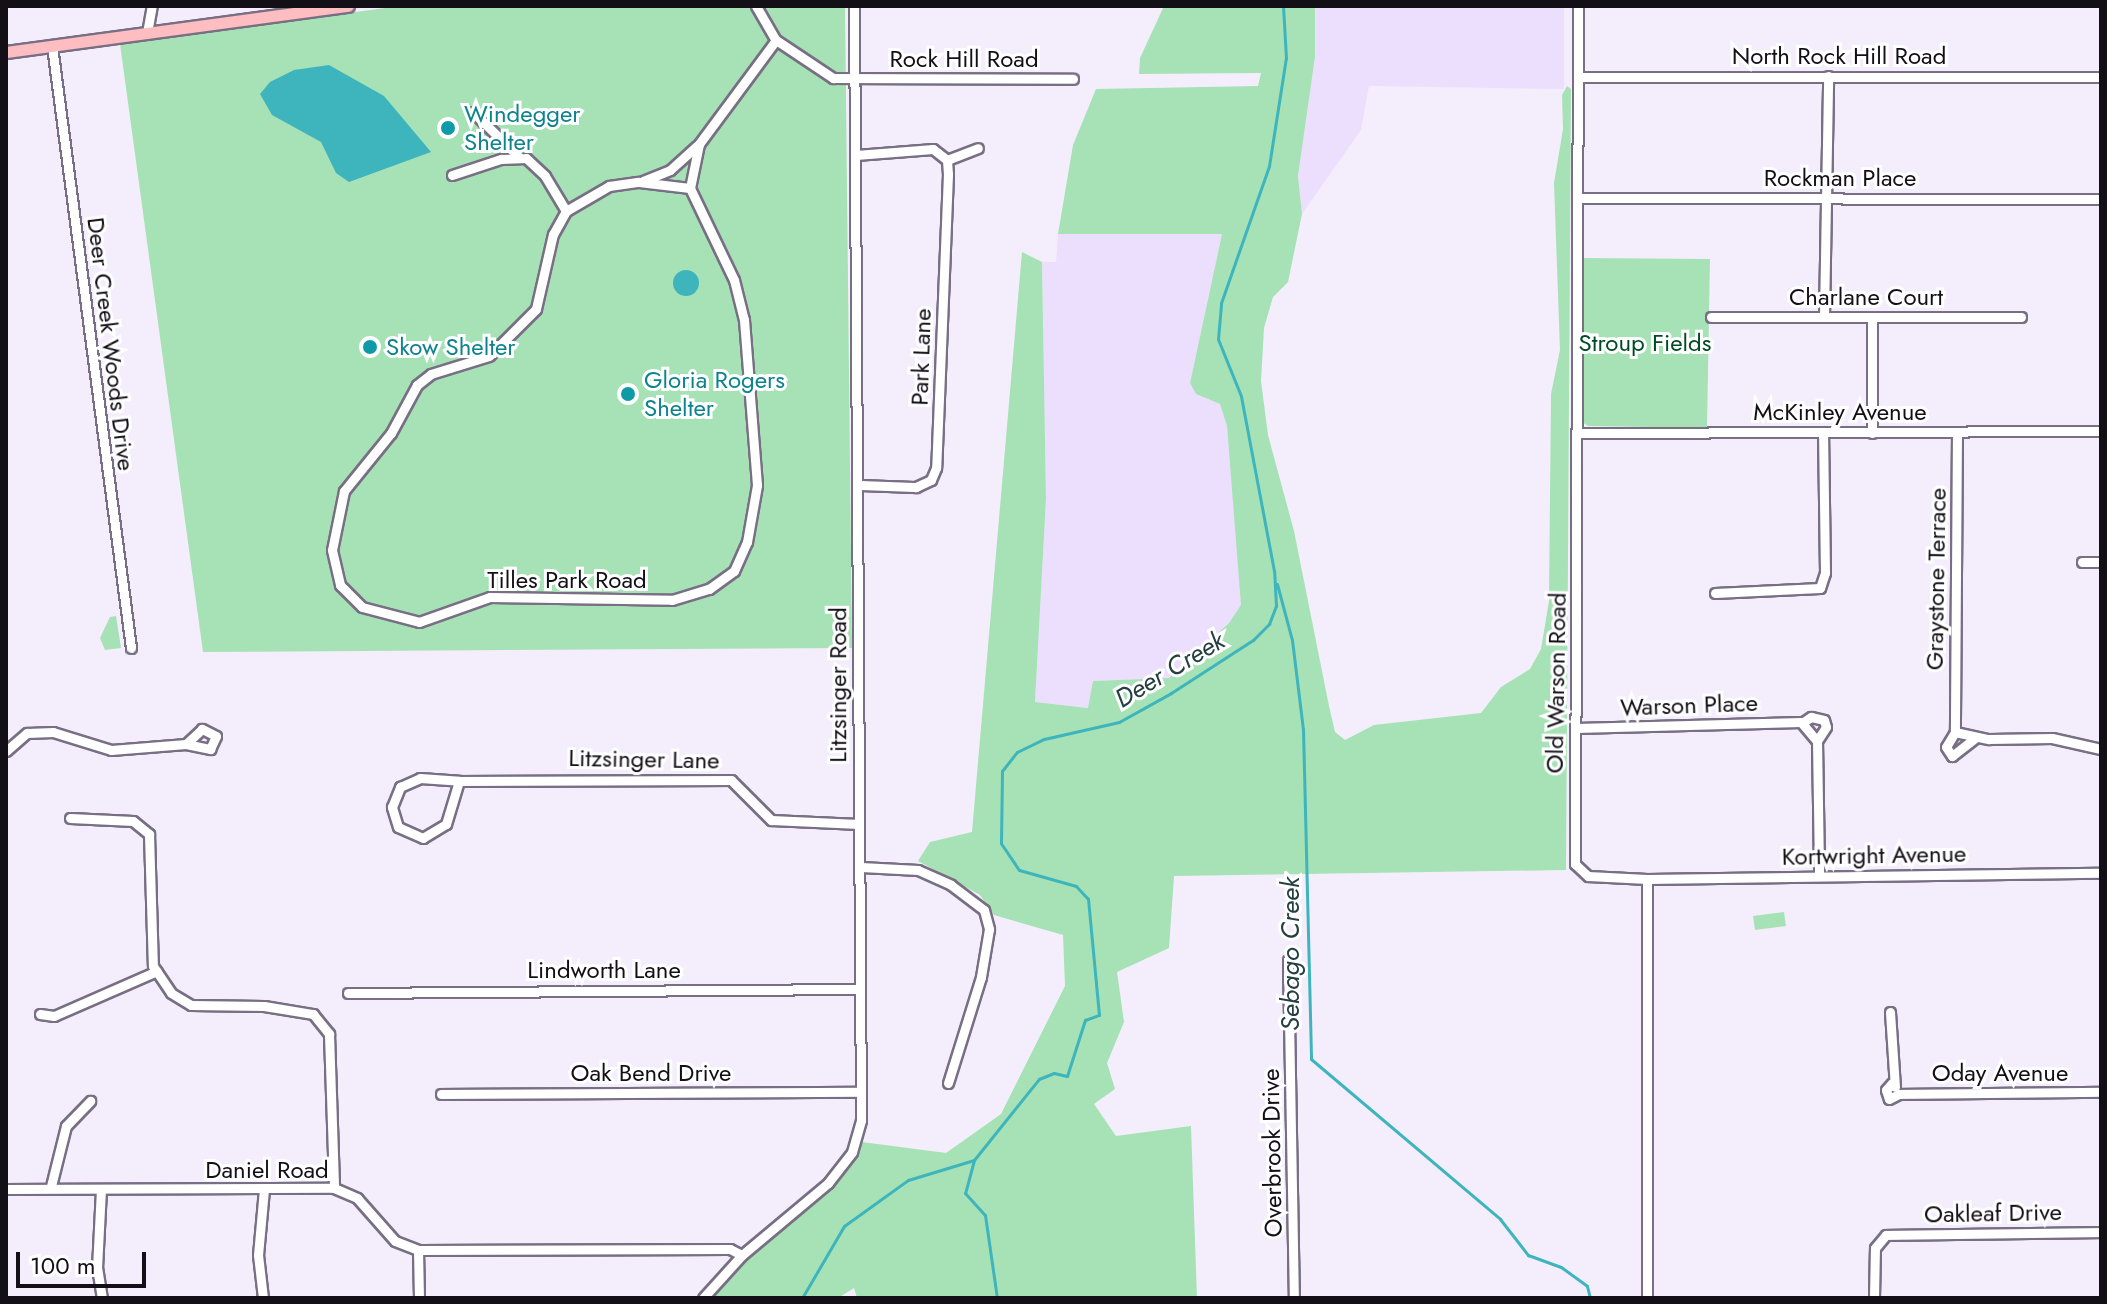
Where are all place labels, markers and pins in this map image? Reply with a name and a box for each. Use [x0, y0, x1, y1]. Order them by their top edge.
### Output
place label: Windegger Shelter [464, 100, 581, 156]
marker: Windegger Shelter [439, 119, 457, 137]
place label: Skow Shelter [386, 333, 516, 361]
marker: Skow Shelter [361, 338, 379, 356]
place label: Gloria Rogers Shelter [644, 366, 785, 422]
marker: Gloria Rogers Shelter [619, 385, 637, 403]

